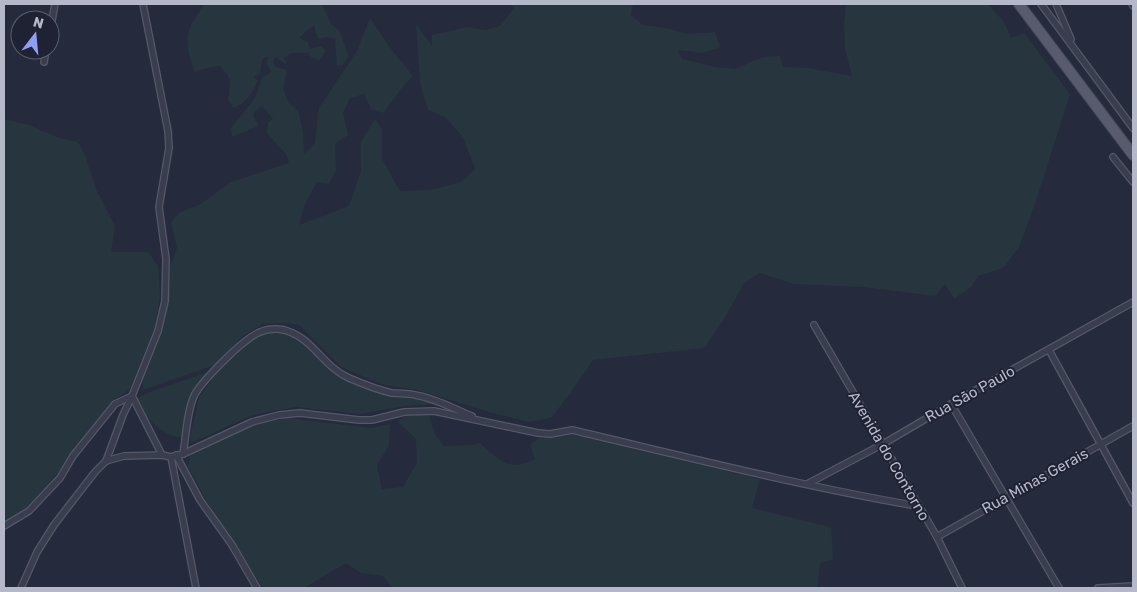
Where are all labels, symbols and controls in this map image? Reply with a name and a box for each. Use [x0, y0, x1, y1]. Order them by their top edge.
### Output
north arrow [10, 10, 60, 60]
text: N [31, 13, 46, 33]
street label: Rua São Paulo [922, 362, 1018, 426]
street label: Avenida do Contorno [845, 388, 933, 524]
street label: Rua Minas Gerais [979, 444, 1092, 518]

